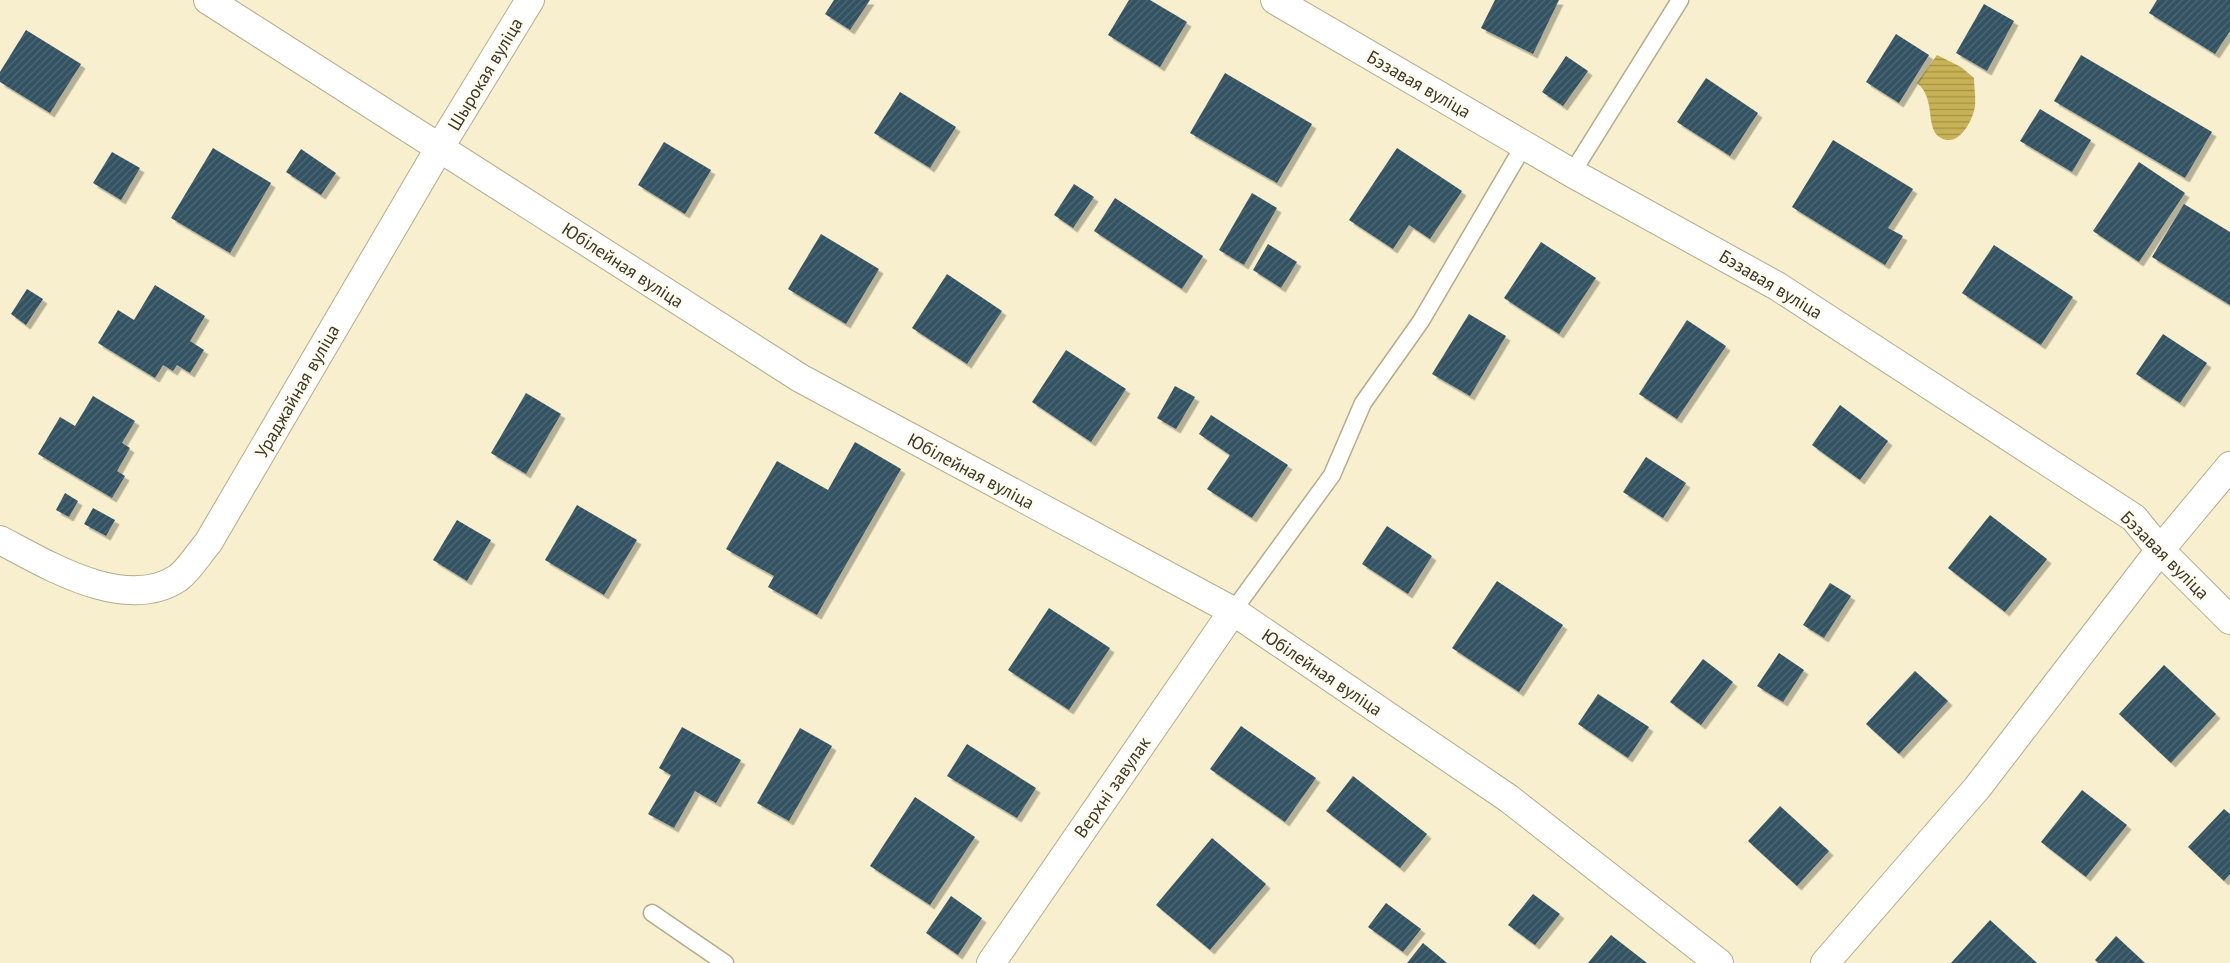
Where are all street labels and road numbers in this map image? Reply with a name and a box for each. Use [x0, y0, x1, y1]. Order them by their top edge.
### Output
street label: Шырокая вуліца [442, 13, 528, 135]
street label: Бэзавая вуліца [1363, 45, 1475, 123]
street label: Юбілейная вуліца [558, 217, 688, 313]
street label: Бэзавая вуліца [1715, 244, 1827, 324]
street label: Ураджайная вуліца [250, 320, 344, 462]
street label: Юбілейная вуліца [904, 428, 1038, 514]
street label: Бэзавая вуліца [2116, 506, 2214, 604]
street label: Юбілейная вуліца [1257, 623, 1387, 721]
street label: Верхні завулак [1069, 732, 1156, 842]

